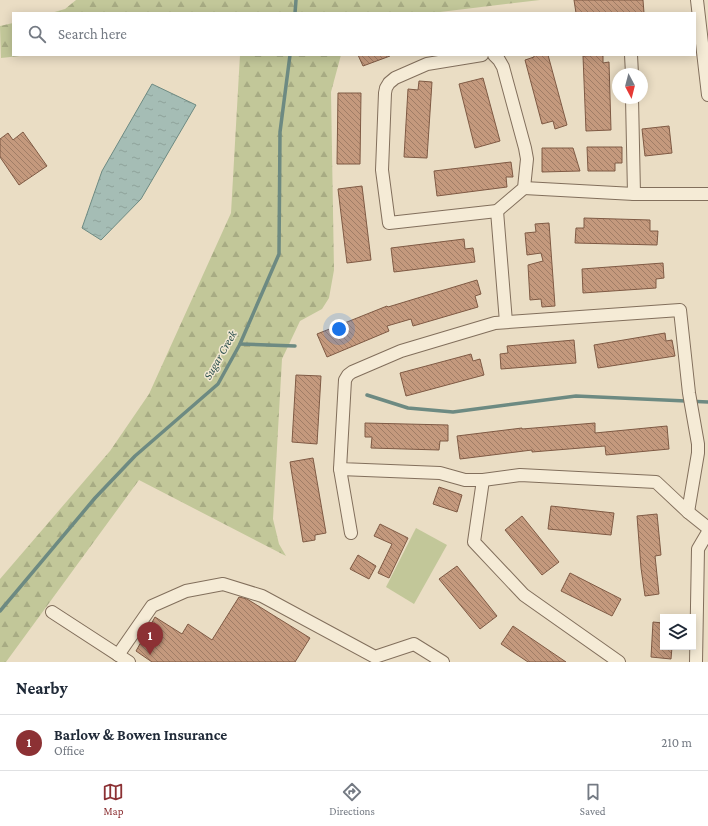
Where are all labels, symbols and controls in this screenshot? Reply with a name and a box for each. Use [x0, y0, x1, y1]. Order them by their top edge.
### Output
search box [12, 12, 696, 56]
icon: search [26, 23, 48, 45]
text: Search here [58, 26, 127, 42]
north arrow [612, 68, 648, 104]
your location [329, 319, 349, 339]
water label: Sugar Creek [200, 327, 240, 382]
map controls [660, 614, 696, 650]
button: layers [660, 614, 696, 650]
pin: 1 [137, 622, 163, 655]
text: Nearby [16, 679, 68, 698]
text: Barlow & Bowen Insurance [54, 727, 227, 743]
text: 1 [27, 735, 31, 750]
text: 210 m [661, 735, 692, 750]
text: Office [54, 743, 85, 758]
tab: Map [102, 781, 124, 817]
tab: Directions [329, 781, 375, 817]
tab: Saved [580, 781, 606, 817]

